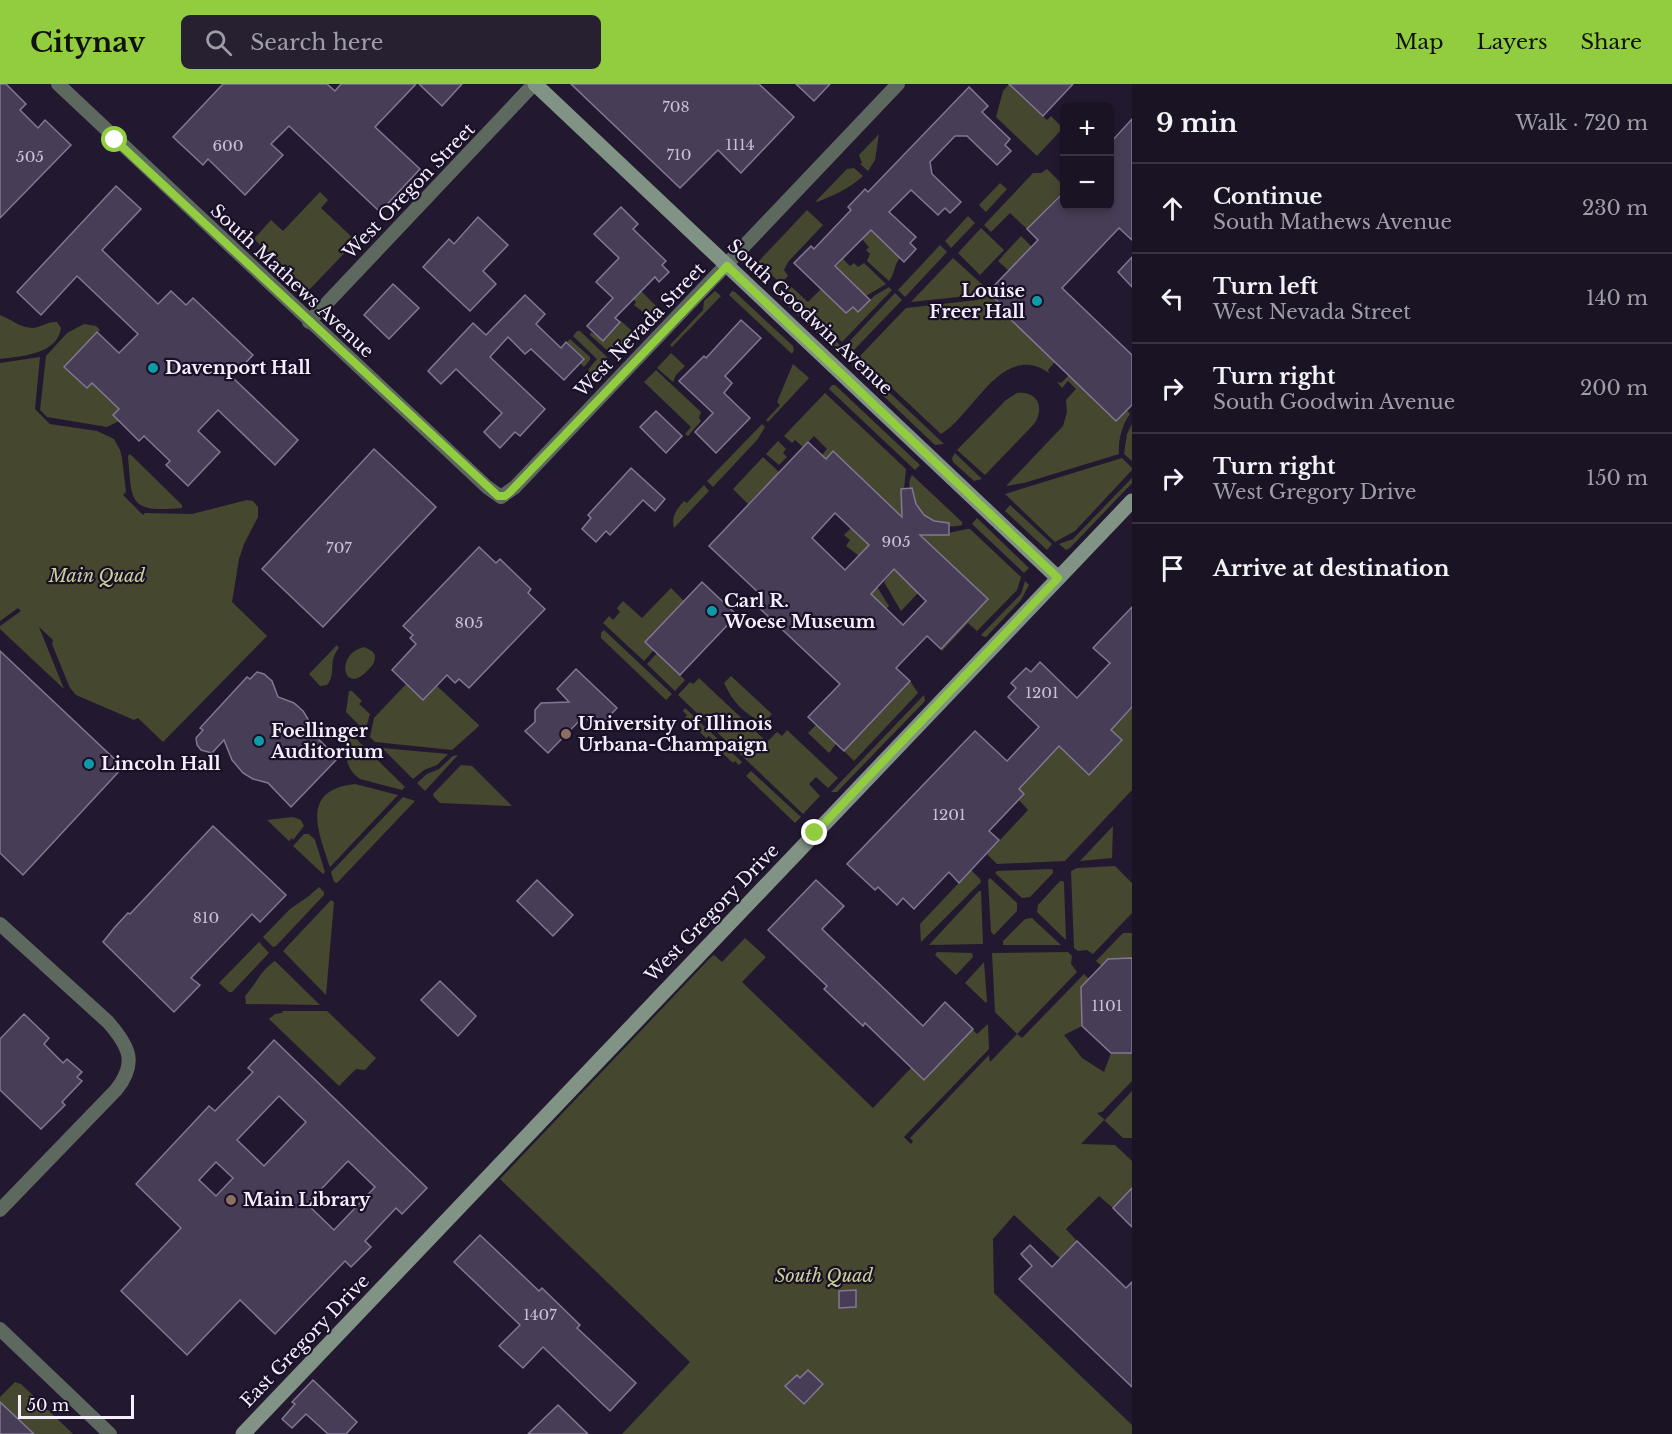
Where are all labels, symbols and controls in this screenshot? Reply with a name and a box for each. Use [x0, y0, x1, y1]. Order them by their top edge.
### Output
search box [181, 15, 601, 69]
text: Citynav [30, 25, 145, 60]
icon: search [202, 26, 235, 59]
text: Search here [250, 29, 383, 56]
text: Map [1395, 29, 1444, 55]
text: Layers [1477, 29, 1548, 55]
text: Share [1581, 29, 1642, 55]
house number: 708 [662, 97, 690, 116]
map controls [1060, 102, 1114, 210]
button: + [1060, 102, 1114, 156]
text: 9 min [1156, 107, 1237, 139]
text: Walk · 720 m [1516, 111, 1648, 135]
street label: West Oregon Street [338, 118, 480, 264]
route start [101, 126, 127, 152]
house number: 1114 [726, 135, 754, 154]
house number: 600 [212, 136, 244, 155]
house number: 710 [667, 145, 691, 164]
house number: 505 [16, 147, 44, 166]
button: − [1060, 156, 1114, 210]
text: Continue [1213, 183, 1322, 210]
icon: ahead [1156, 192, 1189, 225]
text: 230 m [1582, 196, 1648, 220]
street label: South Mathews Avenue [206, 200, 378, 362]
text: South Mathews Avenue [1213, 210, 1452, 234]
street label: South Goodwin Avenue [723, 235, 897, 399]
street label: West Nevada Street [570, 258, 710, 402]
text: Turn left [1213, 273, 1318, 300]
place label: Louise Freer Hall [929, 280, 1026, 323]
icon: left [1156, 282, 1189, 315]
text: 140 m [1586, 286, 1648, 310]
marker: Louise Freer Hall [1030, 294, 1044, 308]
text: West Nevada Street [1213, 300, 1411, 324]
place label: Davenport Hall [165, 357, 312, 379]
marker: Davenport Hall [146, 361, 160, 375]
text: Turn right [1213, 363, 1335, 390]
icon: right [1156, 372, 1189, 405]
text: 200 m [1580, 376, 1648, 400]
text: South Goodwin Avenue [1213, 390, 1455, 414]
text: Turn right [1213, 453, 1335, 480]
icon: right [1156, 462, 1189, 495]
text: 150 m [1586, 466, 1648, 490]
text: West Gregory Drive [1213, 480, 1417, 504]
house number: 905 [882, 532, 910, 551]
house number: 707 [326, 538, 352, 557]
icon: arrive [1156, 552, 1189, 585]
text: Arrive at destination [1213, 555, 1450, 582]
park label: Main Quad [48, 565, 146, 587]
place label: Carl R. Woese Museum [723, 590, 875, 633]
marker: Carl R. Woese Museum [705, 604, 719, 618]
house number: 805 [455, 613, 483, 632]
house number: 1201 [1025, 683, 1059, 702]
place label: University of Illinois Urbana-Champaign [578, 713, 772, 756]
place label: Foellinger Auditorium [270, 720, 384, 763]
marker: University of Illinois Urbana-Champaign [559, 727, 573, 741]
marker: Foellinger Auditorium [252, 734, 266, 748]
place label: Lincoln Hall [101, 753, 221, 775]
marker: Lincoln Hall [82, 757, 96, 771]
house number: 1201 [932, 805, 966, 824]
route end [801, 819, 827, 845]
street label: West Gregory Drive [640, 839, 784, 987]
house number: 810 [193, 908, 219, 927]
house number: 1101 [1092, 996, 1122, 1015]
place label: Main Library [243, 1189, 371, 1211]
marker: Main Library [224, 1193, 238, 1207]
park label: South Quad [775, 1265, 874, 1287]
street label: East Gregory Drive [236, 1270, 374, 1412]
house number: 1407 [523, 1305, 557, 1324]
scale bar [18, 1392, 134, 1420]
text: 50 m [27, 1395, 69, 1415]

